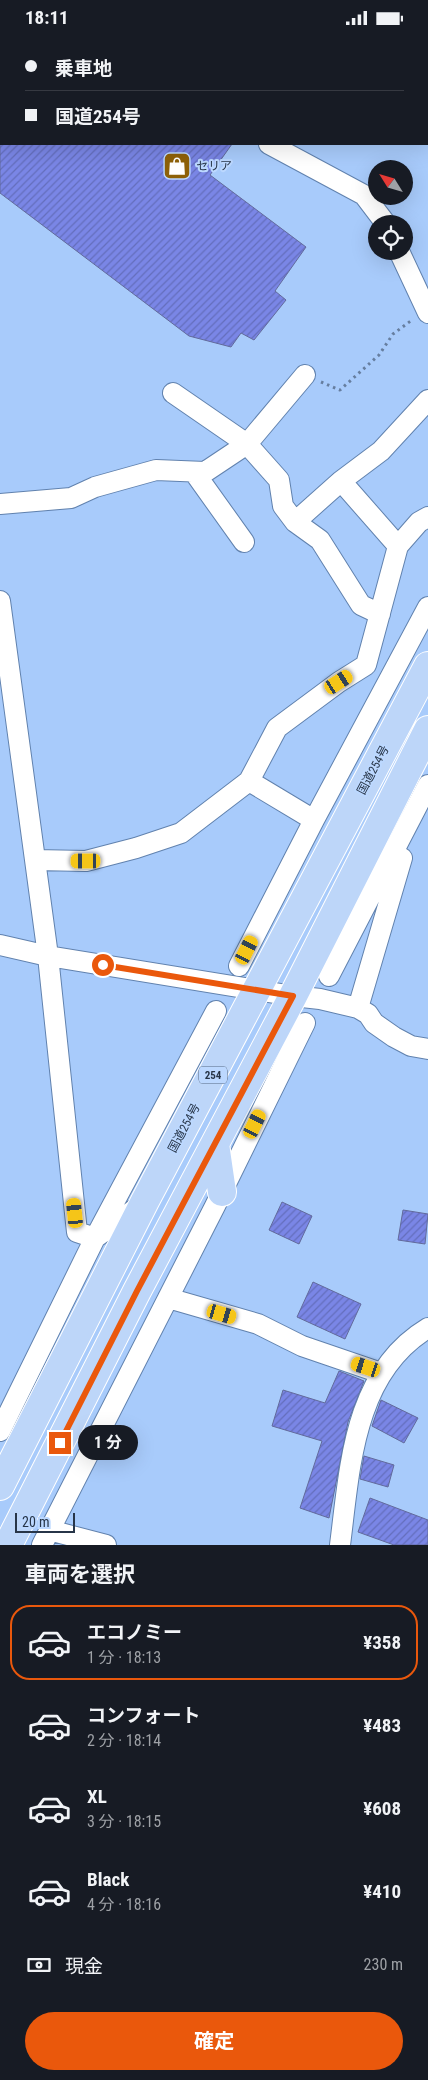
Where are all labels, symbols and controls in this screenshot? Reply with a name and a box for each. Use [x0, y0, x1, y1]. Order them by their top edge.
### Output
text: 18:11 [25, 6, 69, 29]
text: 乗車地 [55, 57, 112, 80]
text: 国道254号 [55, 105, 141, 128]
shop icon: セリア [162, 151, 192, 181]
place label: セリア [196, 159, 232, 173]
north arrow [368, 160, 412, 205]
map controls [368, 160, 413, 260]
button: locate [368, 215, 413, 260]
car [322, 668, 355, 696]
street label: 国道254号 [354, 743, 392, 797]
car [71, 854, 101, 869]
car [233, 933, 260, 967]
route start [92, 954, 114, 976]
road number: 254 [199, 1067, 227, 1083]
street label: 国道254号 [165, 1101, 203, 1155]
car [241, 1107, 268, 1141]
car [65, 1197, 84, 1229]
car [205, 1303, 238, 1325]
car [349, 1355, 382, 1379]
callout: 1 分 [78, 1425, 138, 1461]
route end [49, 1432, 71, 1454]
text: 1 分 [94, 1433, 122, 1452]
scale bar [15, 1510, 75, 1533]
text: 20 m [22, 1514, 50, 1530]
text: 車両を選択 [25, 1562, 135, 1587]
icon: car [27, 1620, 72, 1665]
text: エコノミー [87, 1621, 182, 1644]
text: ¥358 [363, 1631, 401, 1654]
text: 1 分 · 18:13 [87, 1648, 161, 1667]
icon: car [27, 1703, 72, 1748]
text: コンフォート [87, 1704, 200, 1727]
text: ¥483 [363, 1714, 401, 1737]
text: 2 分 · 18:14 [87, 1731, 161, 1750]
text: XL [87, 1785, 107, 1808]
icon: car [27, 1786, 72, 1831]
text: ¥608 [363, 1797, 401, 1820]
text: 3 分 · 18:15 [87, 1812, 161, 1831]
text: Black [87, 1868, 129, 1891]
icon: car [27, 1869, 72, 1914]
text: ¥410 [363, 1880, 401, 1903]
text: 4 分 · 18:16 [87, 1895, 161, 1914]
icon: cash [25, 1951, 53, 1979]
text: 現金 [65, 1955, 103, 1978]
text: 230 m [364, 1955, 403, 1974]
button: 確定 [25, 2012, 403, 2070]

